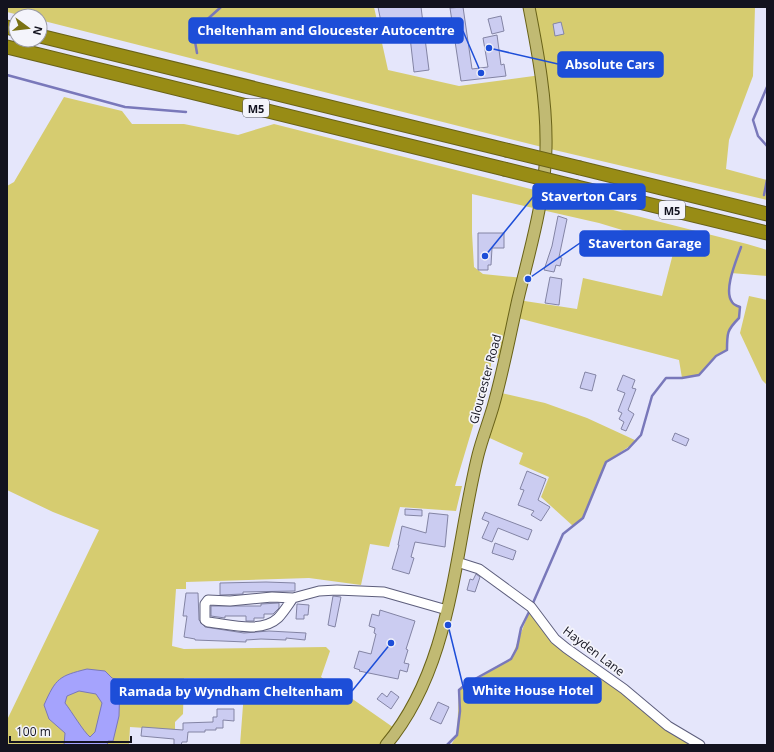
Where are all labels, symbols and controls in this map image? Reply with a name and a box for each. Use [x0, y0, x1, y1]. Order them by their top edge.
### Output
north arrow [8, 8, 48, 48]
callout: Cheltenham and Gloucester Autocentre [189, 18, 463, 43]
text: Cheltenham and Gloucester Autocentre [197, 21, 455, 39]
text: N [30, 24, 47, 37]
callout: Absolute Cars [558, 52, 663, 77]
text: Absolute Cars [565, 55, 655, 73]
road number: M5 [243, 99, 269, 117]
callout: Staverton Cars [533, 184, 645, 209]
text: Staverton Cars [541, 187, 637, 205]
road number: M5 [659, 201, 685, 219]
callout: Staverton Garage [580, 231, 709, 256]
text: Staverton Garage [588, 234, 702, 252]
street label: Gloucester Road [465, 332, 505, 426]
street label: Hayden Lane [560, 622, 629, 680]
callout: White House Hotel [464, 678, 601, 703]
callout: Ramada by Wyndham Cheltenham [111, 679, 352, 704]
text: White House Hotel [472, 681, 594, 699]
text: Ramada by Wyndham Cheltenham [119, 682, 343, 700]
scale bar [10, 718, 131, 744]
text: 100 m [16, 723, 51, 740]

